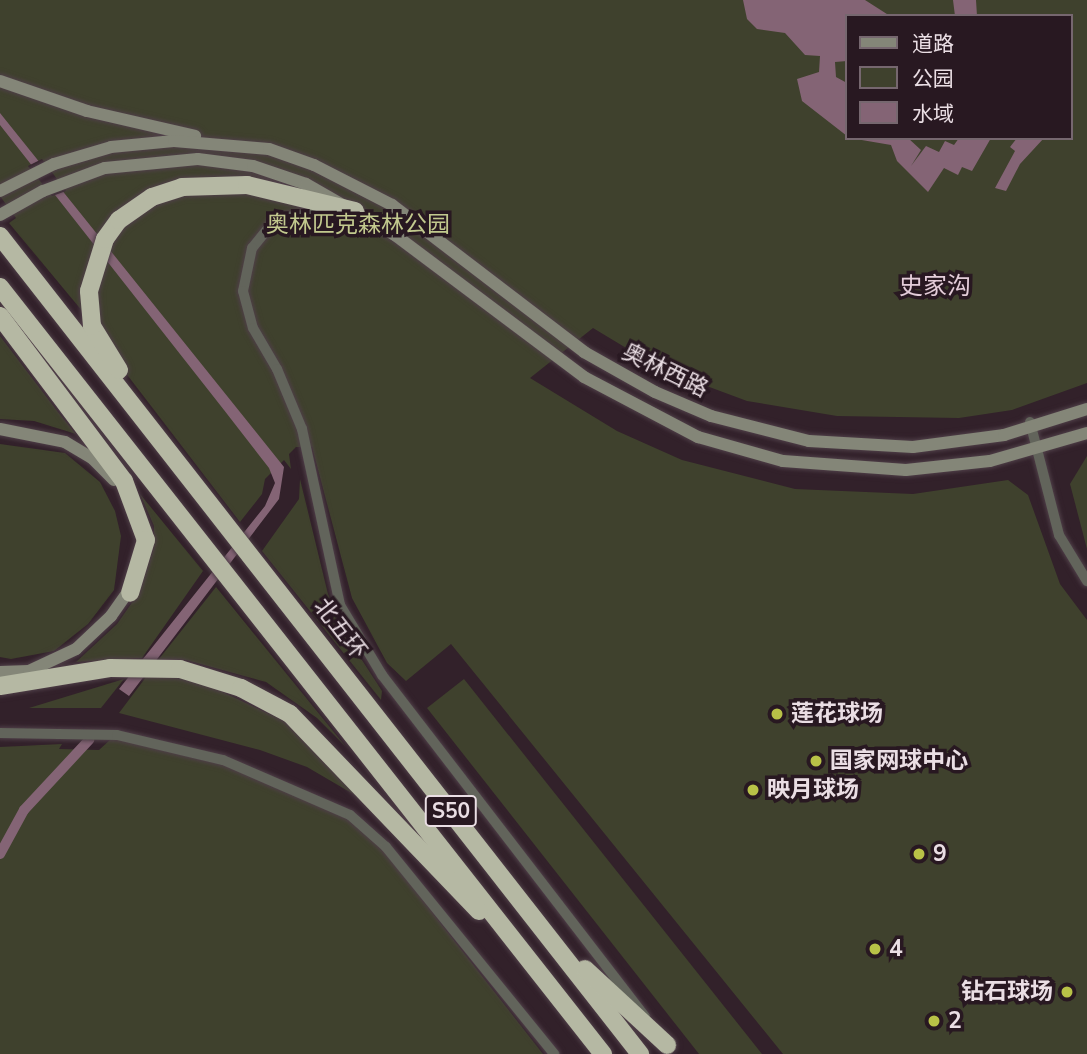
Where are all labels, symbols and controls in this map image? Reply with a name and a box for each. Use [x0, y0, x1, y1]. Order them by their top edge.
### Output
legend [846, 14, 1073, 140]
text: 道路 [912, 30, 954, 58]
text: 公园 [912, 65, 954, 93]
text: 水域 [912, 100, 954, 128]
park label: 奥林匹克森林公园 [266, 211, 450, 239]
district label: 史家沟 [899, 273, 971, 301]
street label: 奥林西路 [618, 338, 712, 404]
street label: 北五环 [308, 593, 372, 665]
place label: 莲花球场 [791, 700, 883, 728]
marker: 莲花球场 [769, 706, 785, 722]
place label: 国家网球中心 [830, 747, 968, 775]
marker: 国家网球中心 [808, 753, 824, 769]
place label: 映月球场 [767, 776, 859, 804]
marker: 映月球场 [745, 782, 761, 798]
road number: S50 [425, 794, 477, 828]
place label: 9 [933, 840, 947, 868]
marker: 9 [911, 846, 927, 862]
place label: 4 [889, 935, 903, 963]
marker: 4 [867, 941, 883, 957]
place label: 钻石球场 [961, 978, 1053, 1006]
marker: 钻石球场 [1059, 984, 1075, 1000]
place label: 2 [948, 1007, 962, 1035]
marker: 2 [926, 1013, 942, 1029]

